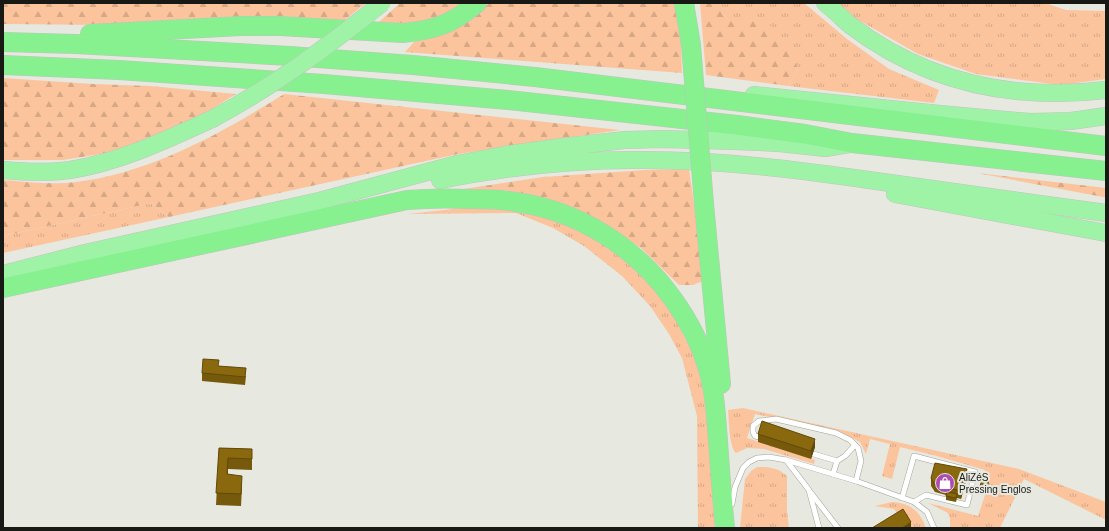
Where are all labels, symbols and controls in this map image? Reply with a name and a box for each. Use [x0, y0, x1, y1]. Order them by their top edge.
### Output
shop icon: AliZéS Pressing Englos [934, 472, 956, 494]
place label: AliZéS Pressing Englos [959, 472, 1031, 495]

